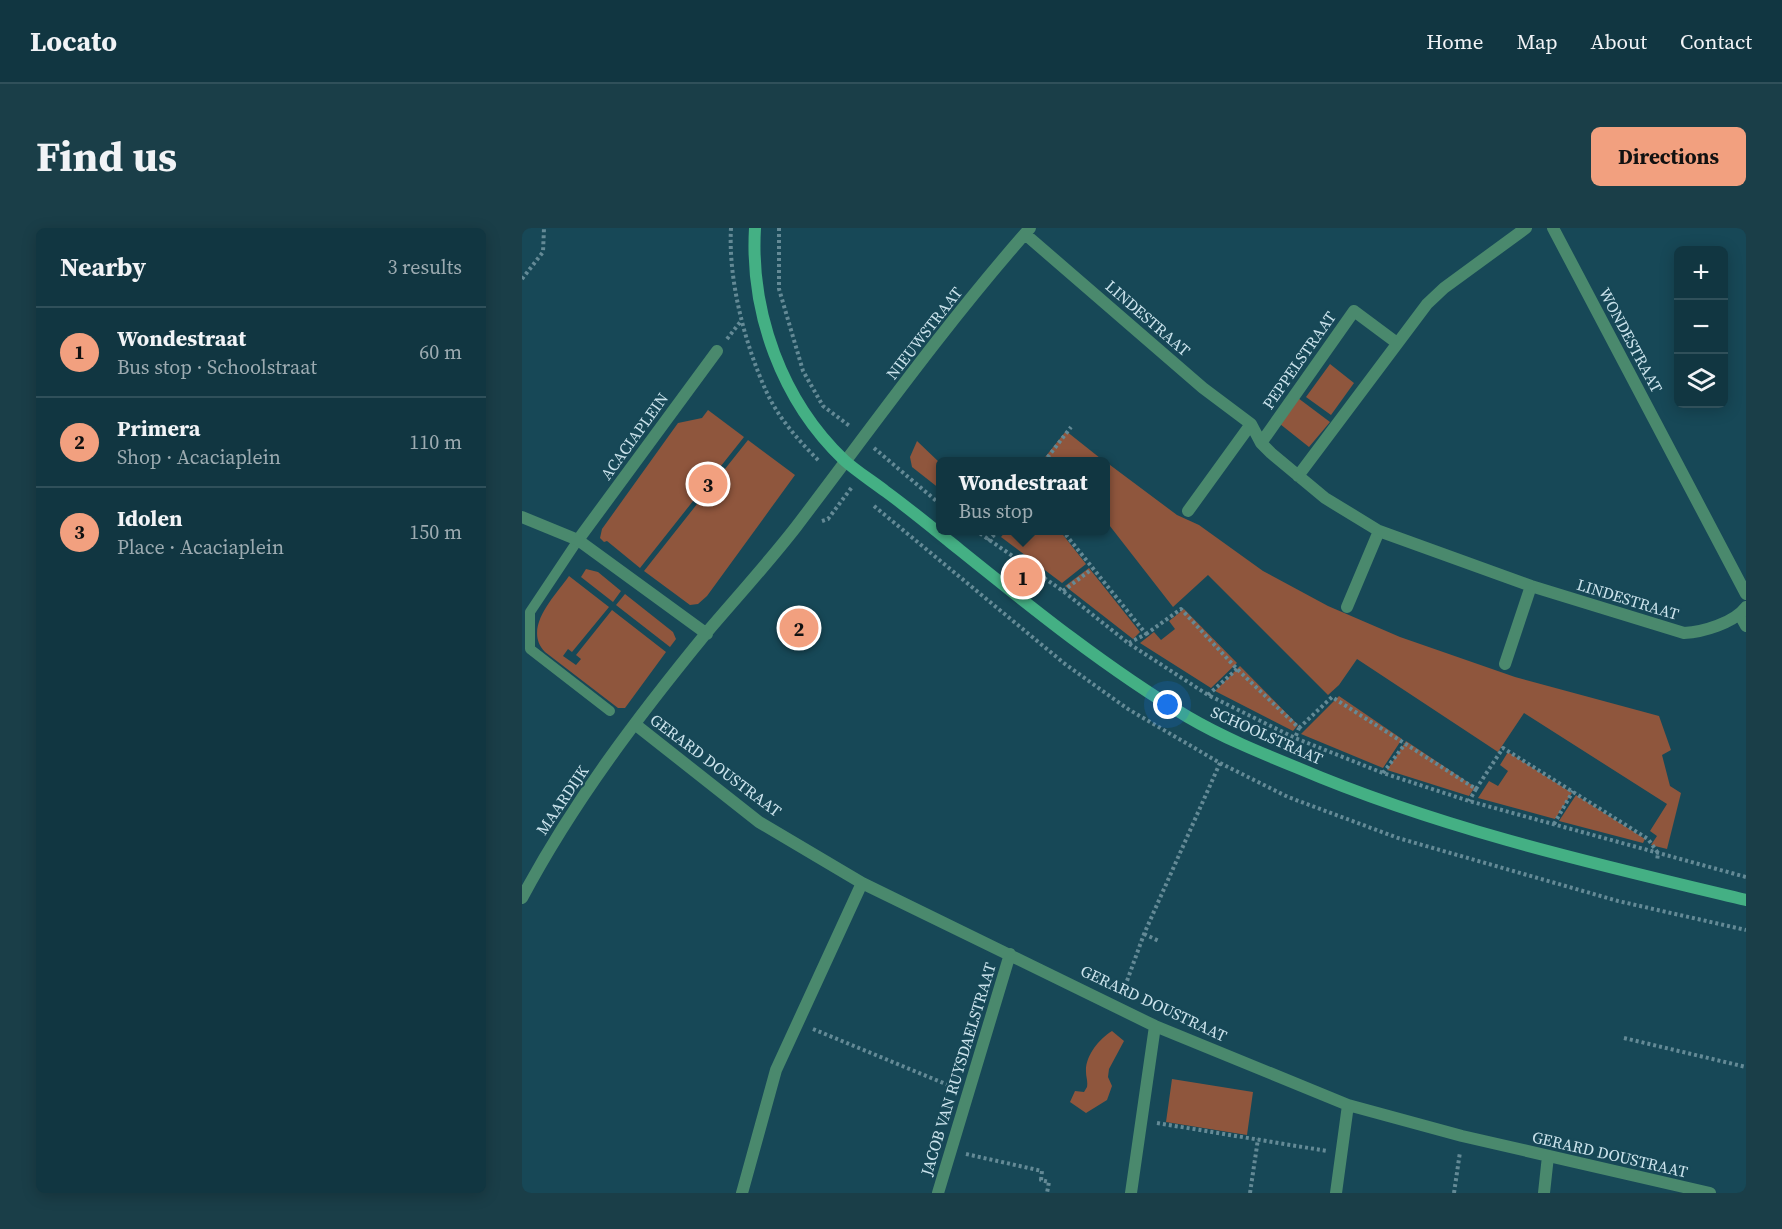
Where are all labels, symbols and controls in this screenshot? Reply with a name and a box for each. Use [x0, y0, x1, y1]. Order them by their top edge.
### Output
text: Locato [30, 22, 117, 60]
text: Home [1426, 27, 1484, 56]
text: Map [1517, 27, 1558, 56]
text: About [1591, 27, 1647, 56]
text: Contact [1680, 27, 1752, 56]
text: Find us [36, 127, 177, 185]
button: Directions [1591, 127, 1746, 186]
map controls [1674, 246, 1728, 408]
button: + [1674, 246, 1728, 300]
text: Nearby [60, 249, 146, 285]
text: 3 results [387, 253, 462, 281]
street label: LINDESTRAAT [1101, 275, 1195, 361]
street label: NIEUWSTRAAT [881, 282, 967, 384]
street label: WONDESTRAAT [1594, 284, 1668, 397]
button: − [1674, 300, 1728, 354]
street label: PEPPELSTRAAT [1257, 306, 1341, 413]
text: Wondestraat [117, 323, 246, 353]
text: 1 [74, 338, 85, 366]
text: 60 m [419, 338, 462, 366]
text: Bus stop · Schoolstraat [117, 353, 317, 381]
button: layers [1674, 354, 1728, 408]
street label: ACACIAPLEIN [595, 388, 673, 484]
text: Primera [117, 413, 200, 443]
text: 2 [74, 428, 85, 456]
text: 110 m [409, 428, 462, 456]
text: Shop · Acaciaplein [117, 443, 281, 471]
popup [936, 457, 1110, 535]
pin: 3 [688, 462, 728, 506]
text: Wondestraat [958, 467, 1088, 497]
text: Bus stop [958, 497, 1033, 525]
text: Idolen [117, 503, 183, 533]
text: 3 [74, 518, 85, 546]
text: 150 m [409, 518, 462, 546]
text: Place · Acaciaplein [117, 533, 284, 561]
pin: 1 [1004, 554, 1042, 600]
street label: LINDESTRAAT [1574, 573, 1682, 625]
pin: 2 [780, 606, 818, 650]
your location [1153, 690, 1182, 719]
street label: SCHOOLSTRAAT [1207, 700, 1327, 770]
street label: GERARD DOUSTRAAT [646, 708, 786, 822]
street label: MAARDIJK [531, 761, 594, 839]
street label: JACOB VAN RUYSDAELSTRAAT [915, 959, 1001, 1179]
street label: GERARD DOUSTRAAT [1077, 959, 1231, 1047]
street label: GERARD DOUSTRAAT [1530, 1125, 1690, 1183]

